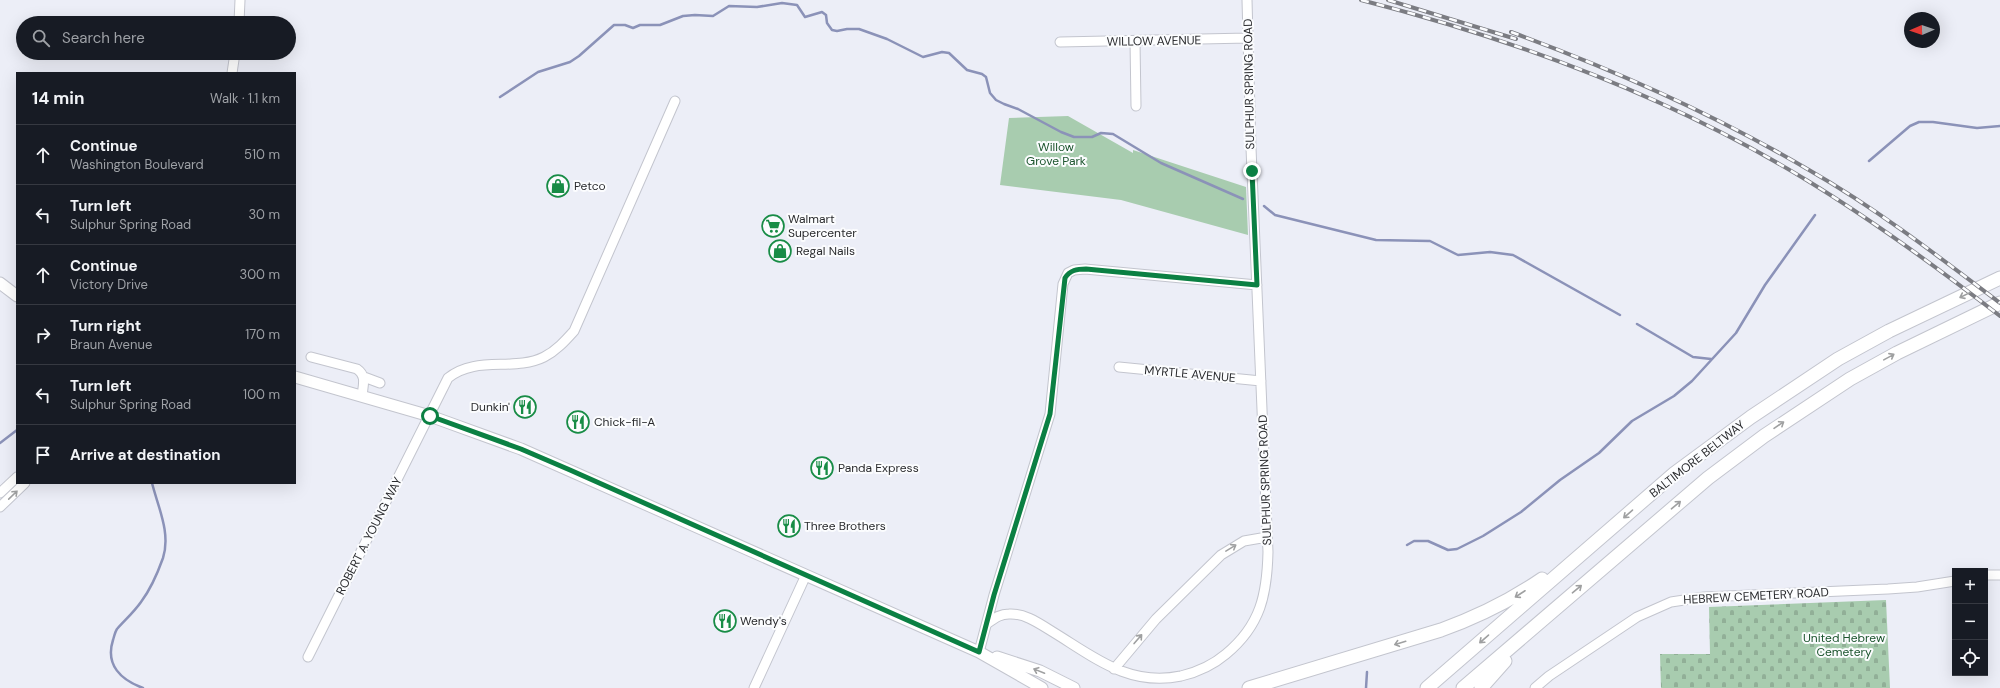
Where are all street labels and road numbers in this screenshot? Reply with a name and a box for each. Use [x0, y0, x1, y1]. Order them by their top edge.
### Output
street label: SULPHUR SPRING ROAD [1240, 18, 1258, 150]
street label: WILLOW AVENUE [1107, 32, 1202, 50]
street label: MYRTLE AVENUE [1144, 362, 1237, 386]
street label: SULPHUR SPRING ROAD [1255, 414, 1275, 546]
street label: BALTIMORE BELTWAY [1646, 417, 1748, 501]
street label: ROBERT A. YOUNG WAY [332, 474, 406, 598]
street label: HEBREW CEMETERY ROAD [1683, 584, 1829, 608]

